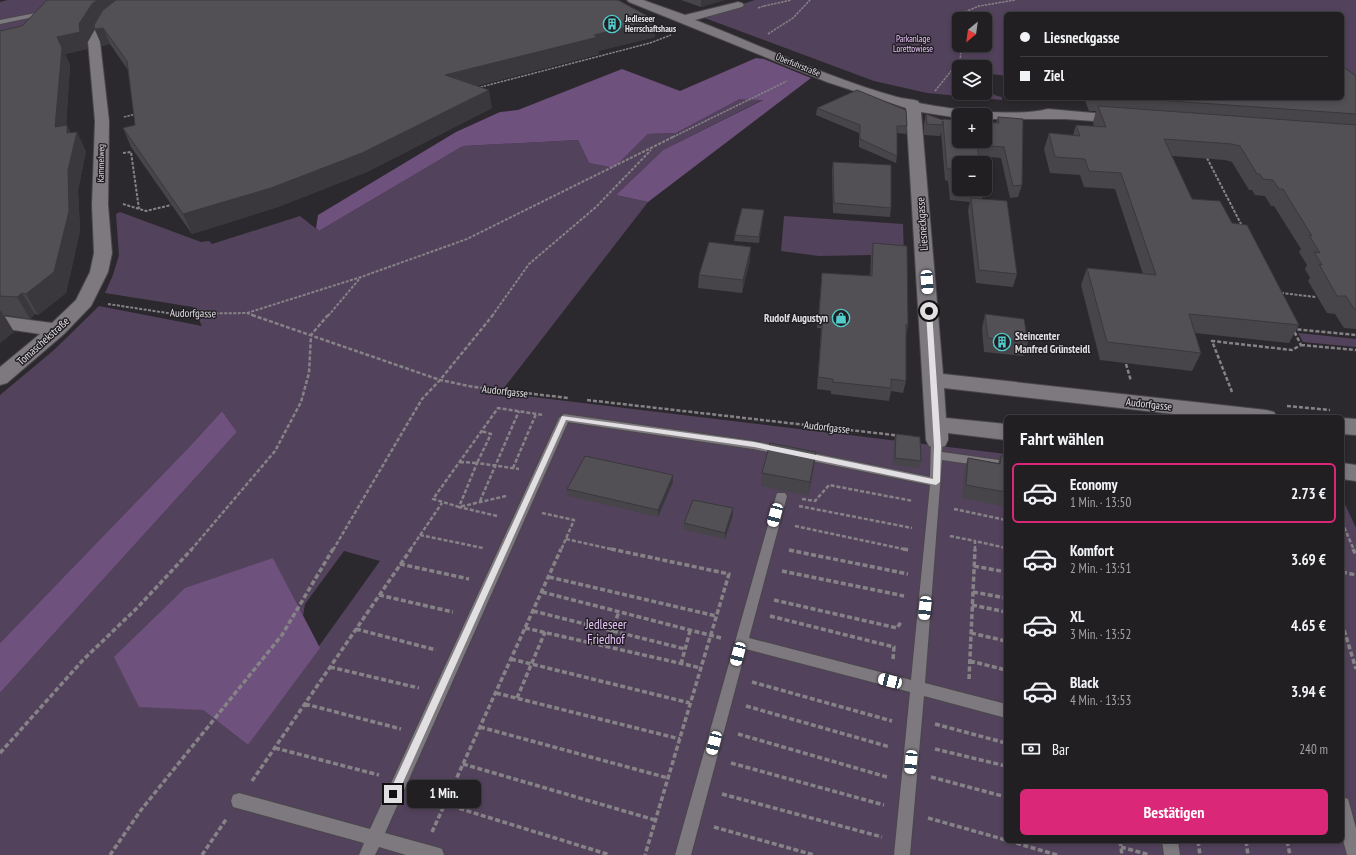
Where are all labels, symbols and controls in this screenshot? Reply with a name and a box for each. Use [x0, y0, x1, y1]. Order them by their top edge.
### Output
north arrow [952, 12, 992, 52]
map controls [952, 12, 992, 196]
place label: Jedleseer Herrschaftshaus [624, 13, 676, 34]
building icon: Jedleseer Herrschaftshaus [602, 14, 622, 34]
text: Liesneckgasse [1044, 28, 1120, 47]
park label: Parkanlage Lorettowiese [893, 33, 933, 54]
street label: Überfuhrstraße [774, 51, 822, 79]
button: layers [952, 60, 992, 100]
text: Ziel [1044, 66, 1064, 85]
button: + [952, 108, 992, 148]
street label: Kammelweg [95, 144, 106, 182]
button: − [952, 156, 992, 196]
street label: Liesneckgasse [913, 196, 931, 251]
car [920, 270, 934, 294]
route start [920, 302, 938, 320]
street label: Audorfgasse [170, 306, 217, 320]
shop icon: Rudolf Augustyn [831, 308, 851, 328]
place label: Rudolf Augustyn [764, 311, 828, 325]
street label: Tomaschekstraße [14, 314, 72, 368]
place label: Steincenter Manfred Grünsteidl [1015, 329, 1090, 356]
building icon: Steincenter Manfred Grünsteidl [992, 332, 1012, 352]
street label: Audorfgasse [481, 382, 529, 400]
street label: Audorfgasse [1125, 395, 1173, 413]
street label: Audorfgasse [803, 418, 851, 436]
text: Fahrt wählen [1020, 427, 1104, 450]
icon: car [1022, 475, 1058, 511]
text: Economy [1070, 475, 1118, 494]
text: 2.73 € [1291, 484, 1326, 503]
text: 1 Min. · 13:50 [1070, 494, 1131, 511]
car [766, 502, 784, 528]
icon: car [1022, 541, 1058, 577]
text: Komfort [1070, 541, 1114, 560]
text: 3.69 € [1291, 550, 1326, 569]
text: 2 Min. · 13:51 [1070, 560, 1131, 577]
car [918, 595, 932, 621]
icon: car [1022, 607, 1058, 643]
text: XL [1070, 607, 1084, 626]
park label: Jedleseer Friedhof [584, 616, 627, 648]
text: 4.65 € [1291, 616, 1326, 635]
text: 3 Min. · 13:52 [1070, 626, 1131, 643]
car [729, 641, 747, 667]
car [877, 672, 903, 690]
icon: car [1022, 673, 1058, 709]
text: Black [1070, 673, 1099, 692]
text: 3.94 € [1291, 682, 1326, 701]
text: 4 Min. · 13:53 [1070, 692, 1131, 709]
car [705, 730, 723, 756]
icon: cash [1020, 738, 1042, 760]
text: Bar [1052, 740, 1069, 759]
text: 240 m [1299, 741, 1328, 758]
car [904, 750, 918, 774]
callout: 1 Min. [407, 780, 481, 808]
route end [384, 785, 402, 803]
text: 1 Min. [429, 785, 459, 802]
button: Bestätigen [1020, 789, 1328, 835]

